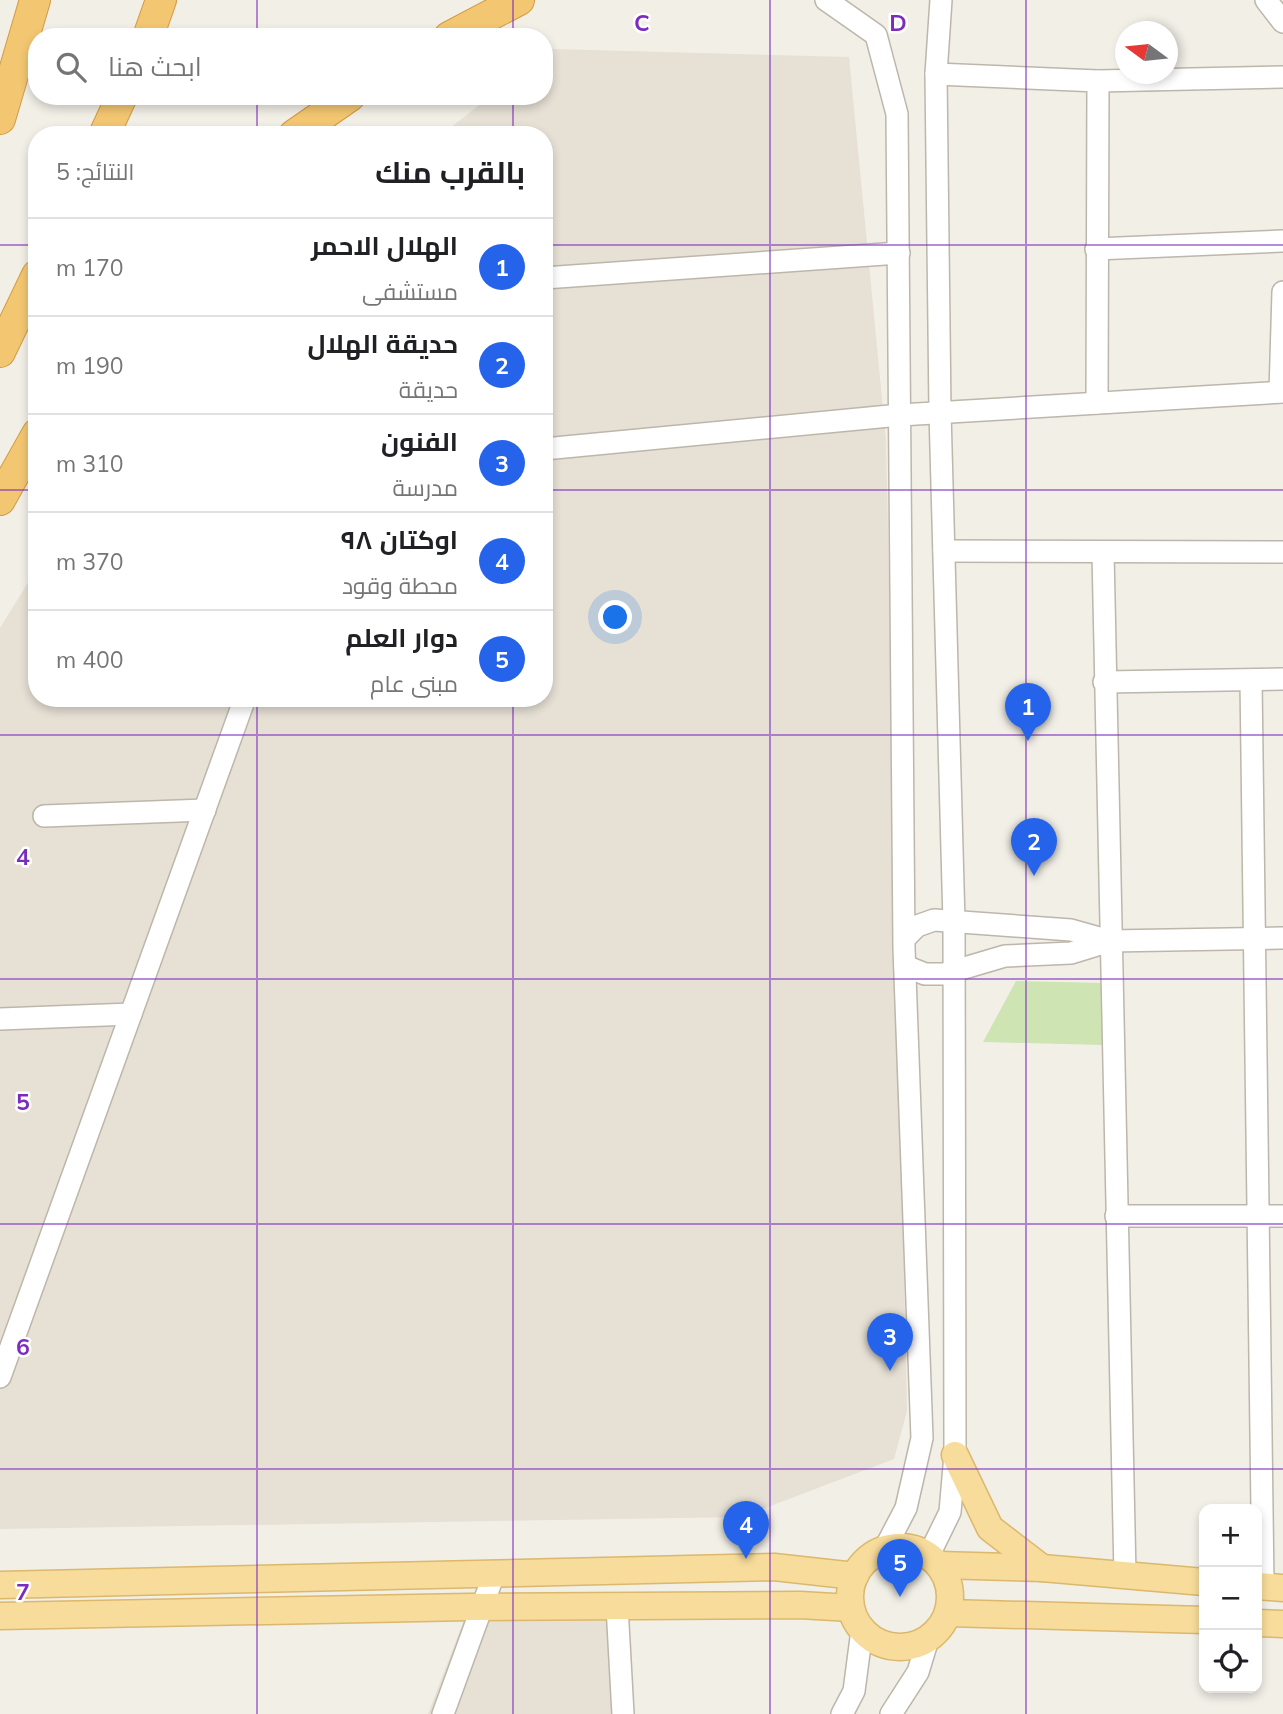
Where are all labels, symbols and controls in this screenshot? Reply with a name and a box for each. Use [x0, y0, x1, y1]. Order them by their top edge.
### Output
text: C [634, 8, 650, 37]
text: D [889, 8, 907, 37]
north arrow [1115, 21, 1178, 84]
search box [28, 28, 553, 105]
icon: search [52, 48, 90, 86]
text: ابحث هنا [108, 50, 202, 83]
text: بالقرب منك [375, 153, 525, 191]
text: النتائج: 5 [56, 157, 134, 186]
text: الهلال الاحمر [311, 229, 458, 262]
text: 170 m [56, 253, 124, 282]
text: 1 [495, 253, 509, 282]
text: مستشفى [362, 277, 458, 306]
text: حديقة الهلال [307, 327, 458, 360]
text: 190 m [56, 351, 124, 380]
text: 2 [495, 351, 509, 380]
text: حديقة [399, 375, 458, 404]
text: الفنون [381, 425, 458, 458]
text: 310 m [56, 449, 124, 478]
text: 3 [495, 449, 509, 478]
text: مدرسة [393, 473, 458, 502]
text: اوكتان ٩٨ [341, 523, 458, 556]
text: 370 m [56, 547, 124, 576]
text: 4 [495, 547, 509, 576]
text: محطة وقود [342, 571, 458, 600]
your location [598, 600, 632, 634]
text: دوار العلم [345, 621, 458, 654]
text: 400 m [56, 645, 124, 674]
text: 5 [495, 645, 509, 674]
text: مبنى عام [370, 669, 458, 698]
pin: 1 [1005, 683, 1051, 741]
pin: 2 [1011, 818, 1057, 876]
text: 4 [16, 842, 30, 871]
text: 5 [16, 1087, 30, 1116]
pin: 3 [867, 1313, 913, 1371]
text: 6 [16, 1332, 30, 1361]
pin: 4 [723, 1501, 769, 1559]
map controls [1199, 1504, 1262, 1693]
button: + [1199, 1504, 1262, 1567]
pin: 5 [877, 1539, 923, 1597]
button: − [1199, 1567, 1262, 1630]
text: 7 [16, 1577, 30, 1606]
button: locate [1199, 1630, 1262, 1693]

